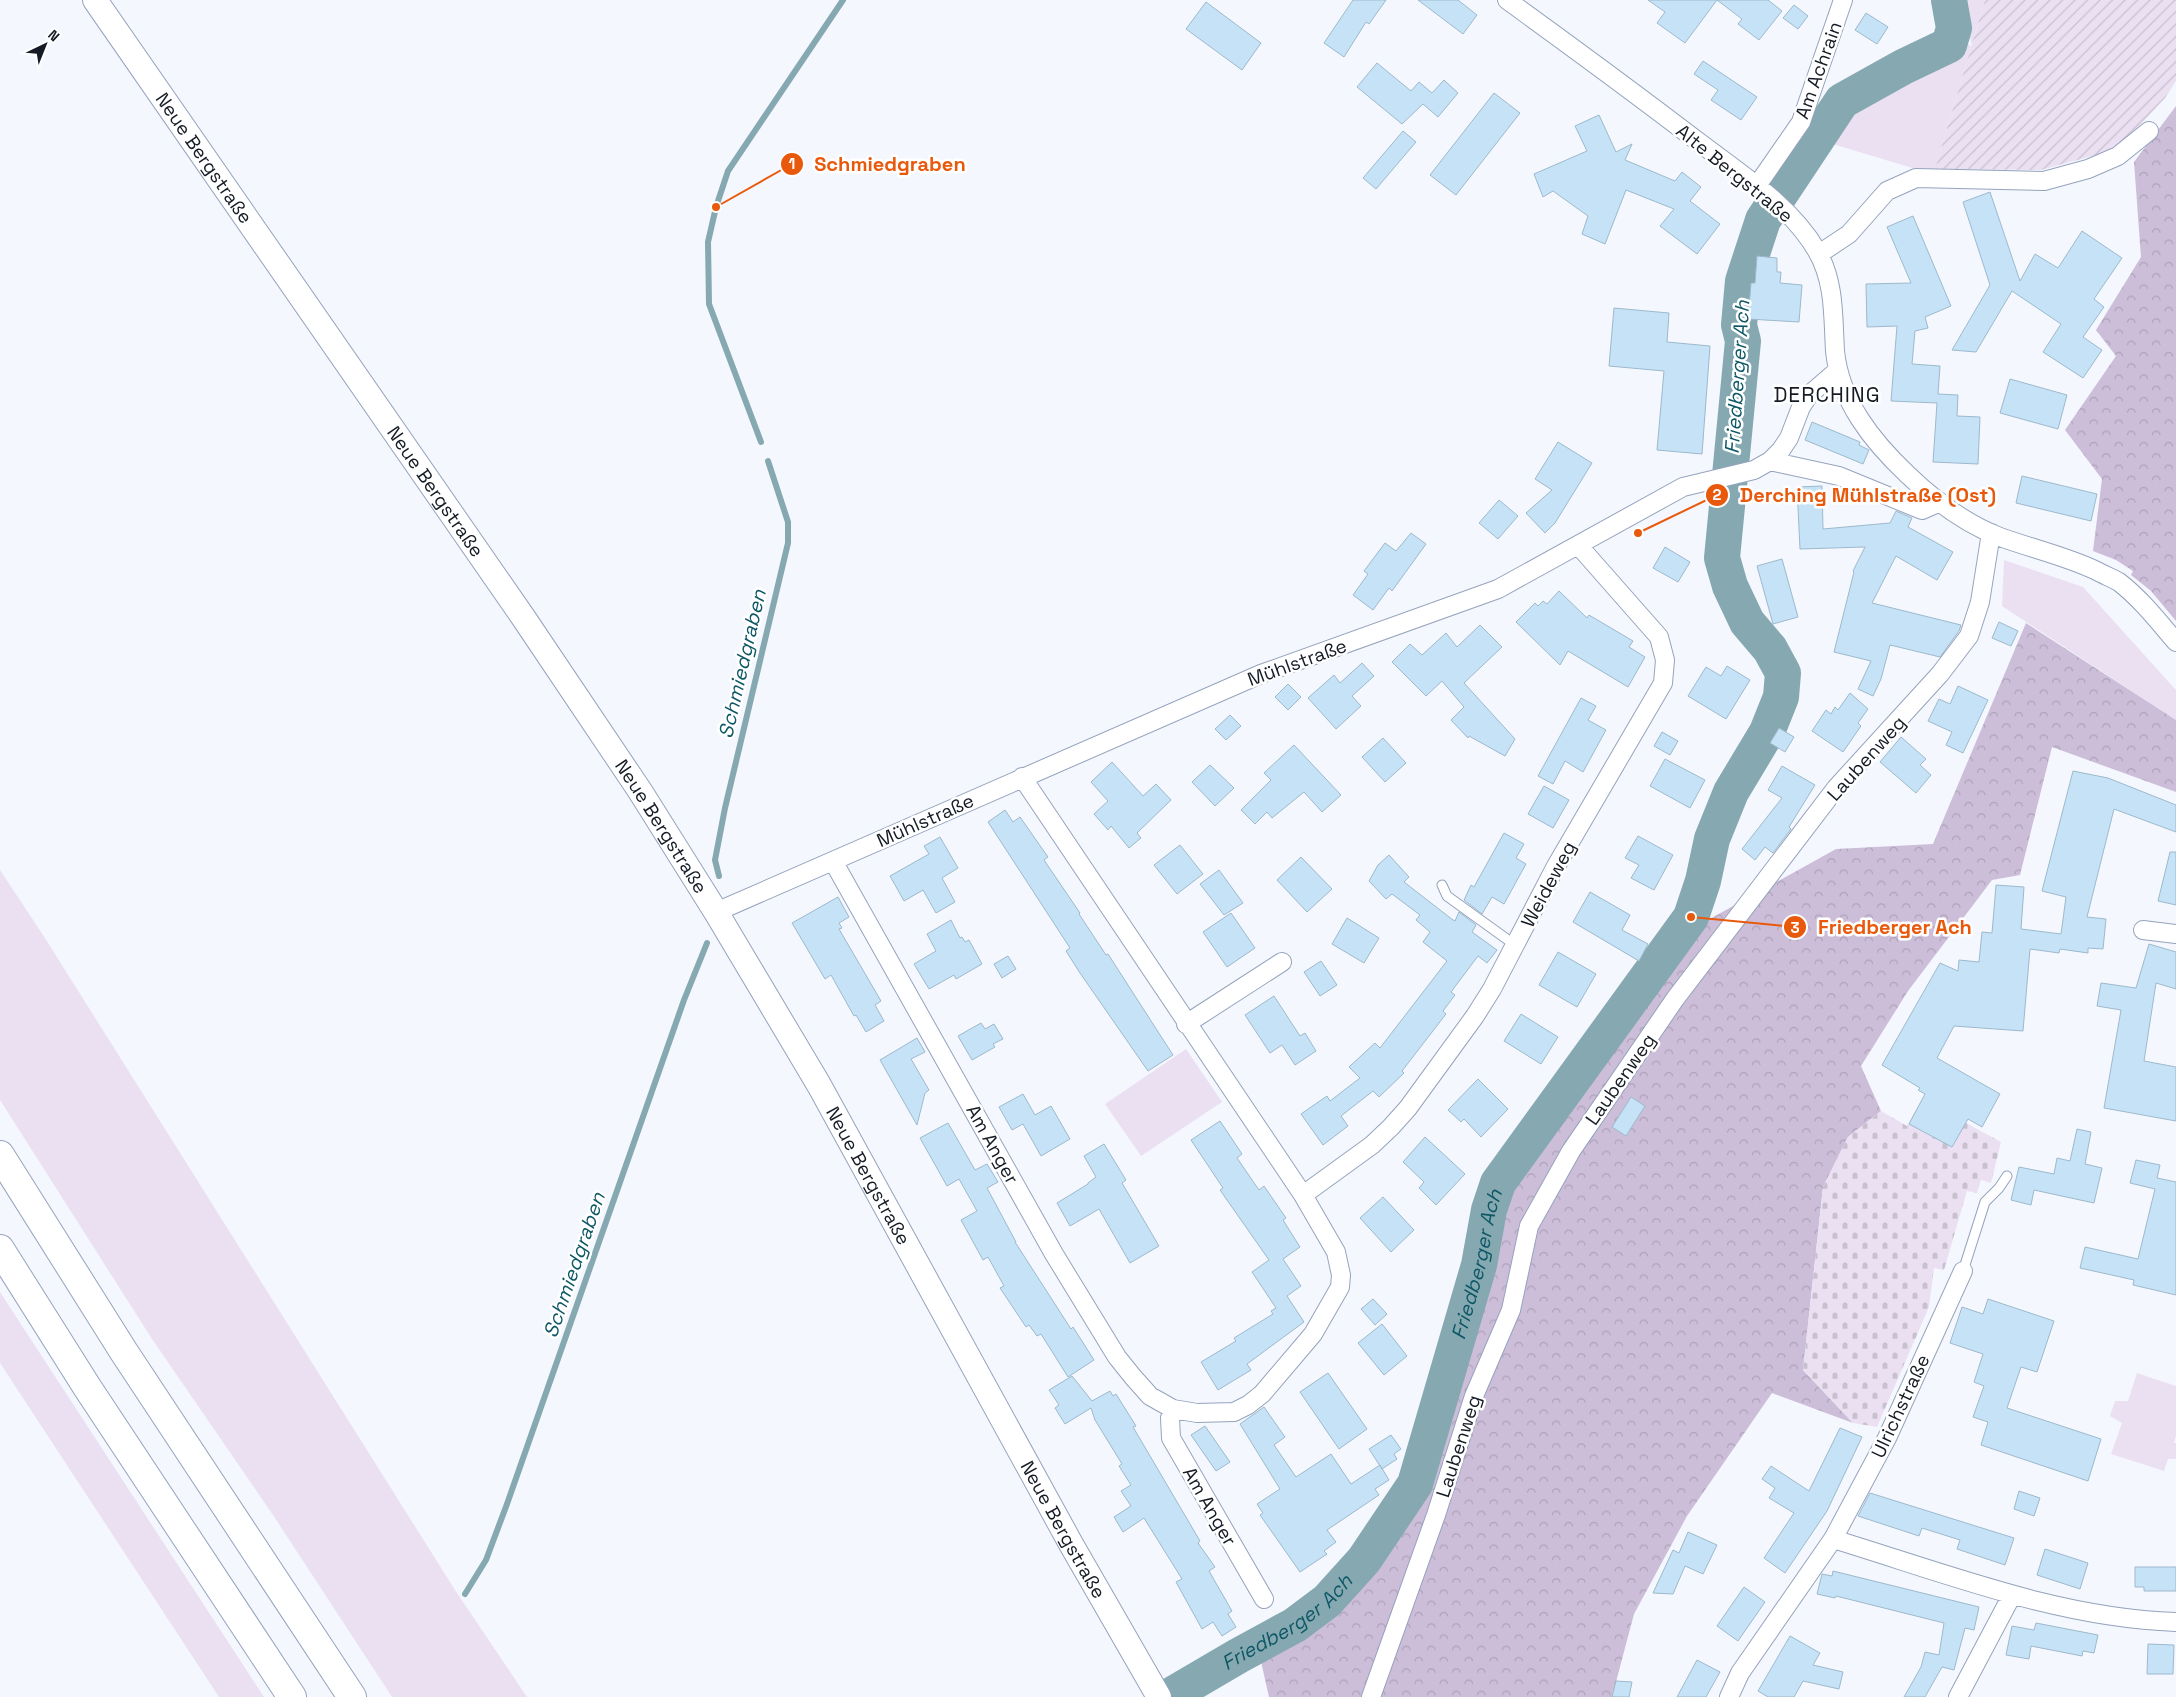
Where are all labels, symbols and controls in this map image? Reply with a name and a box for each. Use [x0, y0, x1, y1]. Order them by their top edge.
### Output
street label: Am Achrain [1789, 18, 1848, 122]
north arrow [20, 20, 70, 70]
text: N [44, 26, 63, 45]
street label: Neue Bergstraße [150, 88, 258, 228]
street label: Alte Bergstraße [1671, 119, 1798, 228]
callout: Schmiedgraben [779, 147, 976, 182]
text: Schmiedgraben [814, 151, 966, 177]
text: 1 [789, 154, 795, 173]
water label: Friedberger Ach [1719, 299, 1755, 455]
district label: DERCHING [1773, 381, 1881, 408]
street label: Neue Bergstraße [381, 421, 490, 562]
callout: Derching Mühlstraße (Ost) [1705, 477, 2006, 512]
text: Derching Mühlstraße (Ost) [1740, 482, 1996, 508]
text: 2 [1713, 485, 1722, 504]
water label: Schmiedgraben [712, 586, 772, 741]
street label: Mühlstraße [1244, 633, 1350, 692]
street label: Laubenweg [1822, 711, 1911, 806]
street label: Neue Bergstraße [609, 755, 713, 898]
street label: Mühlstraße [873, 788, 978, 853]
street label: Weideweg [1515, 837, 1582, 932]
callout: Friedberger Ach [1783, 910, 1982, 945]
text: Friedberger Ach [1818, 914, 1972, 940]
text: 3 [1790, 918, 1800, 937]
street label: Laubenweg [1580, 1029, 1661, 1130]
street label: Am Anger [960, 1100, 1025, 1188]
street label: Neue Bergstraße [820, 1102, 916, 1249]
water label: Friedberger Ach [1445, 1185, 1508, 1342]
water label: Schmiedgraben [537, 1188, 611, 1341]
street label: Ulrichstraße [1866, 1350, 1935, 1462]
street label: Laubenweg [1430, 1392, 1487, 1501]
street label: Neue Bergstraße [1015, 1456, 1112, 1603]
street label: Am Anger [1177, 1462, 1242, 1550]
water label: Friedberger Ach [1217, 1568, 1359, 1676]

